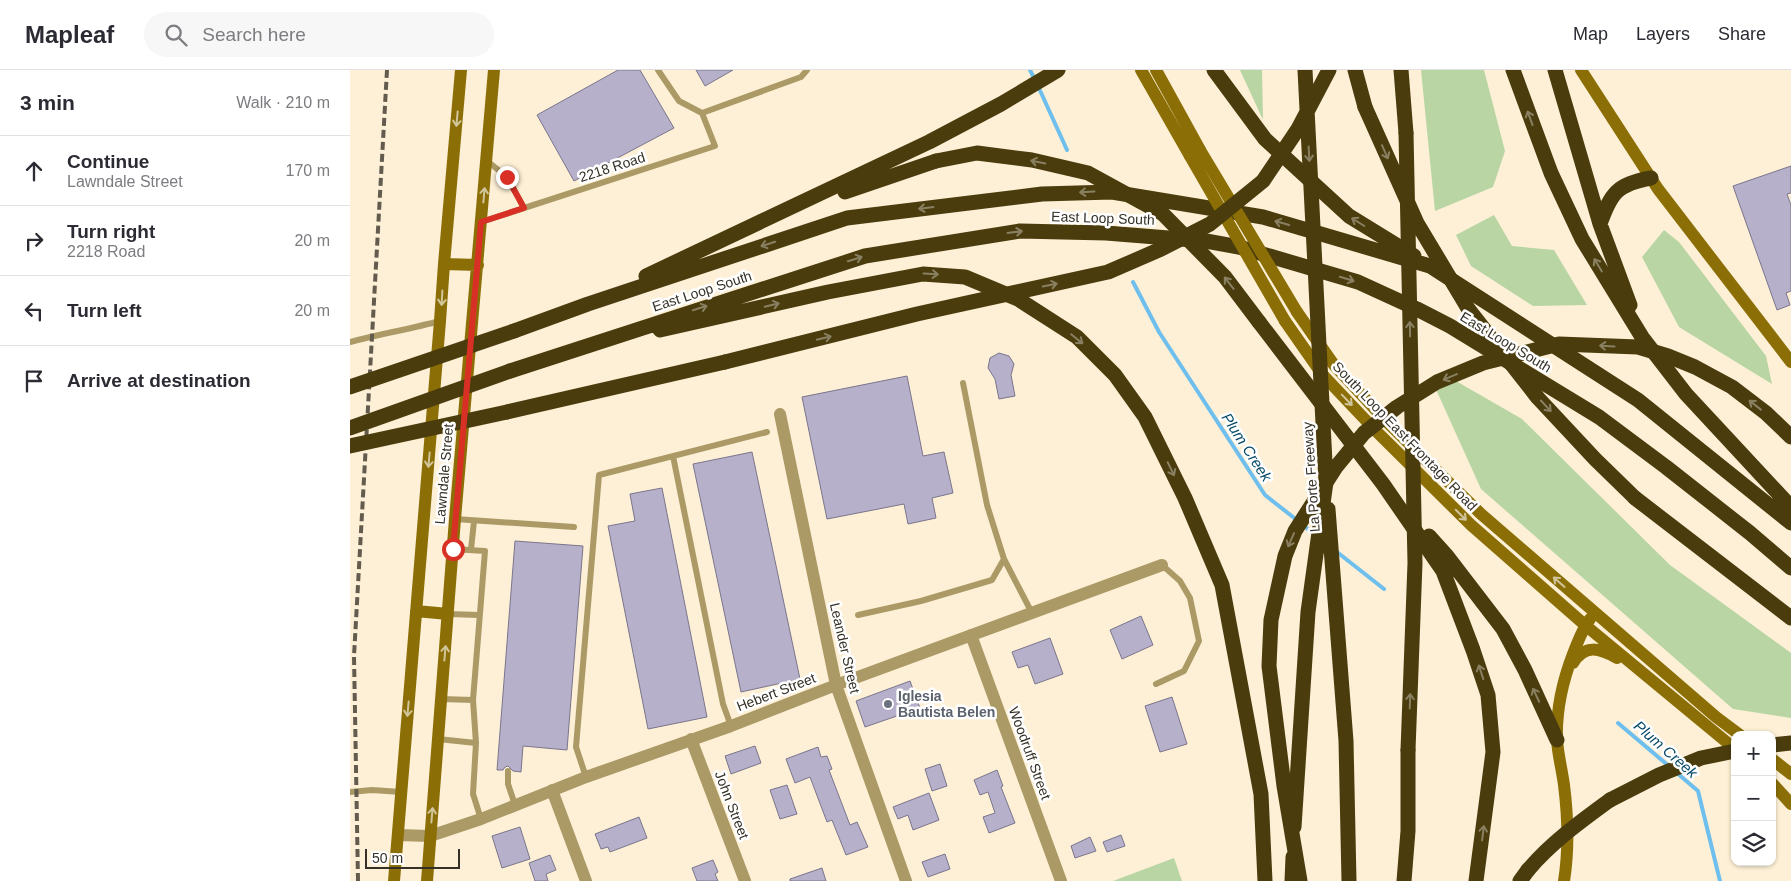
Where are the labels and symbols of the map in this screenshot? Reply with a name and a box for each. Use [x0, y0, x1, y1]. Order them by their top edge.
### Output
one-way arrow [452, 110, 462, 126]
one-way arrow [1525, 111, 1534, 126]
one-way arrow [1381, 144, 1391, 159]
one-way arrow [1305, 145, 1314, 161]
street label: 2218 Road [577, 149, 647, 185]
one-way arrow [1030, 157, 1046, 166]
route end [496, 166, 519, 189]
one-way arrow [479, 187, 488, 203]
one-way arrow [1080, 187, 1096, 196]
one-way arrow [918, 203, 934, 213]
street label: East Loop South [1051, 208, 1155, 228]
one-way arrow [1352, 216, 1366, 226]
one-way arrow [1274, 217, 1290, 227]
one-way arrow [1007, 227, 1023, 237]
one-way arrow [761, 240, 777, 250]
one-way arrow [847, 253, 863, 263]
one-way arrow [1592, 259, 1602, 273]
street label: East Loop South [650, 267, 754, 315]
one-way arrow [923, 270, 939, 279]
one-way arrow [1339, 275, 1355, 285]
one-way arrow [1224, 276, 1234, 290]
one-way arrow [1042, 280, 1058, 289]
one-way arrow [437, 290, 446, 306]
one-way arrow [764, 300, 780, 309]
one-way arrow [692, 303, 708, 313]
street label: East Loop South [1458, 308, 1554, 376]
one-way arrow [1405, 321, 1415, 338]
one-way arrow [815, 332, 831, 342]
one-way arrow [1070, 333, 1083, 344]
one-way arrow [1599, 341, 1616, 351]
street label: South Loop East Frontage Road [1329, 358, 1481, 514]
one-way arrow [1443, 373, 1458, 382]
one-way arrow [1341, 394, 1353, 406]
one-way arrow [1749, 399, 1762, 410]
one-way arrow [1540, 400, 1552, 413]
water label: Plum Creek [1219, 410, 1276, 486]
street label: La Porte Freeway [1299, 421, 1323, 533]
street label: Lawndale Street [432, 423, 456, 525]
one-way arrow [424, 452, 433, 468]
one-way arrow [1167, 461, 1176, 476]
one-way arrow [1455, 509, 1467, 521]
one-way arrow [1286, 532, 1296, 547]
route start [442, 538, 465, 561]
one-way arrow [1552, 576, 1565, 587]
street label: Leander Street [827, 601, 863, 695]
one-way arrow [440, 645, 450, 661]
one-way arrow [1475, 665, 1485, 681]
street label: Hebert Street [734, 670, 818, 714]
place label: Iglesia Bautista Belen [898, 688, 995, 720]
one-way arrow [1531, 688, 1541, 703]
one-way arrow [1405, 694, 1415, 710]
marker: Iglesia Bautista Belen [882, 698, 894, 710]
one-way arrow [403, 701, 413, 717]
street label: Woodruff Street [1006, 704, 1054, 802]
water label: Plum Creek [1631, 717, 1702, 782]
street label: John Street [712, 769, 752, 841]
one-way arrow [427, 807, 436, 823]
one-way arrow [1478, 825, 1488, 841]
scale bar [365, 846, 460, 869]

